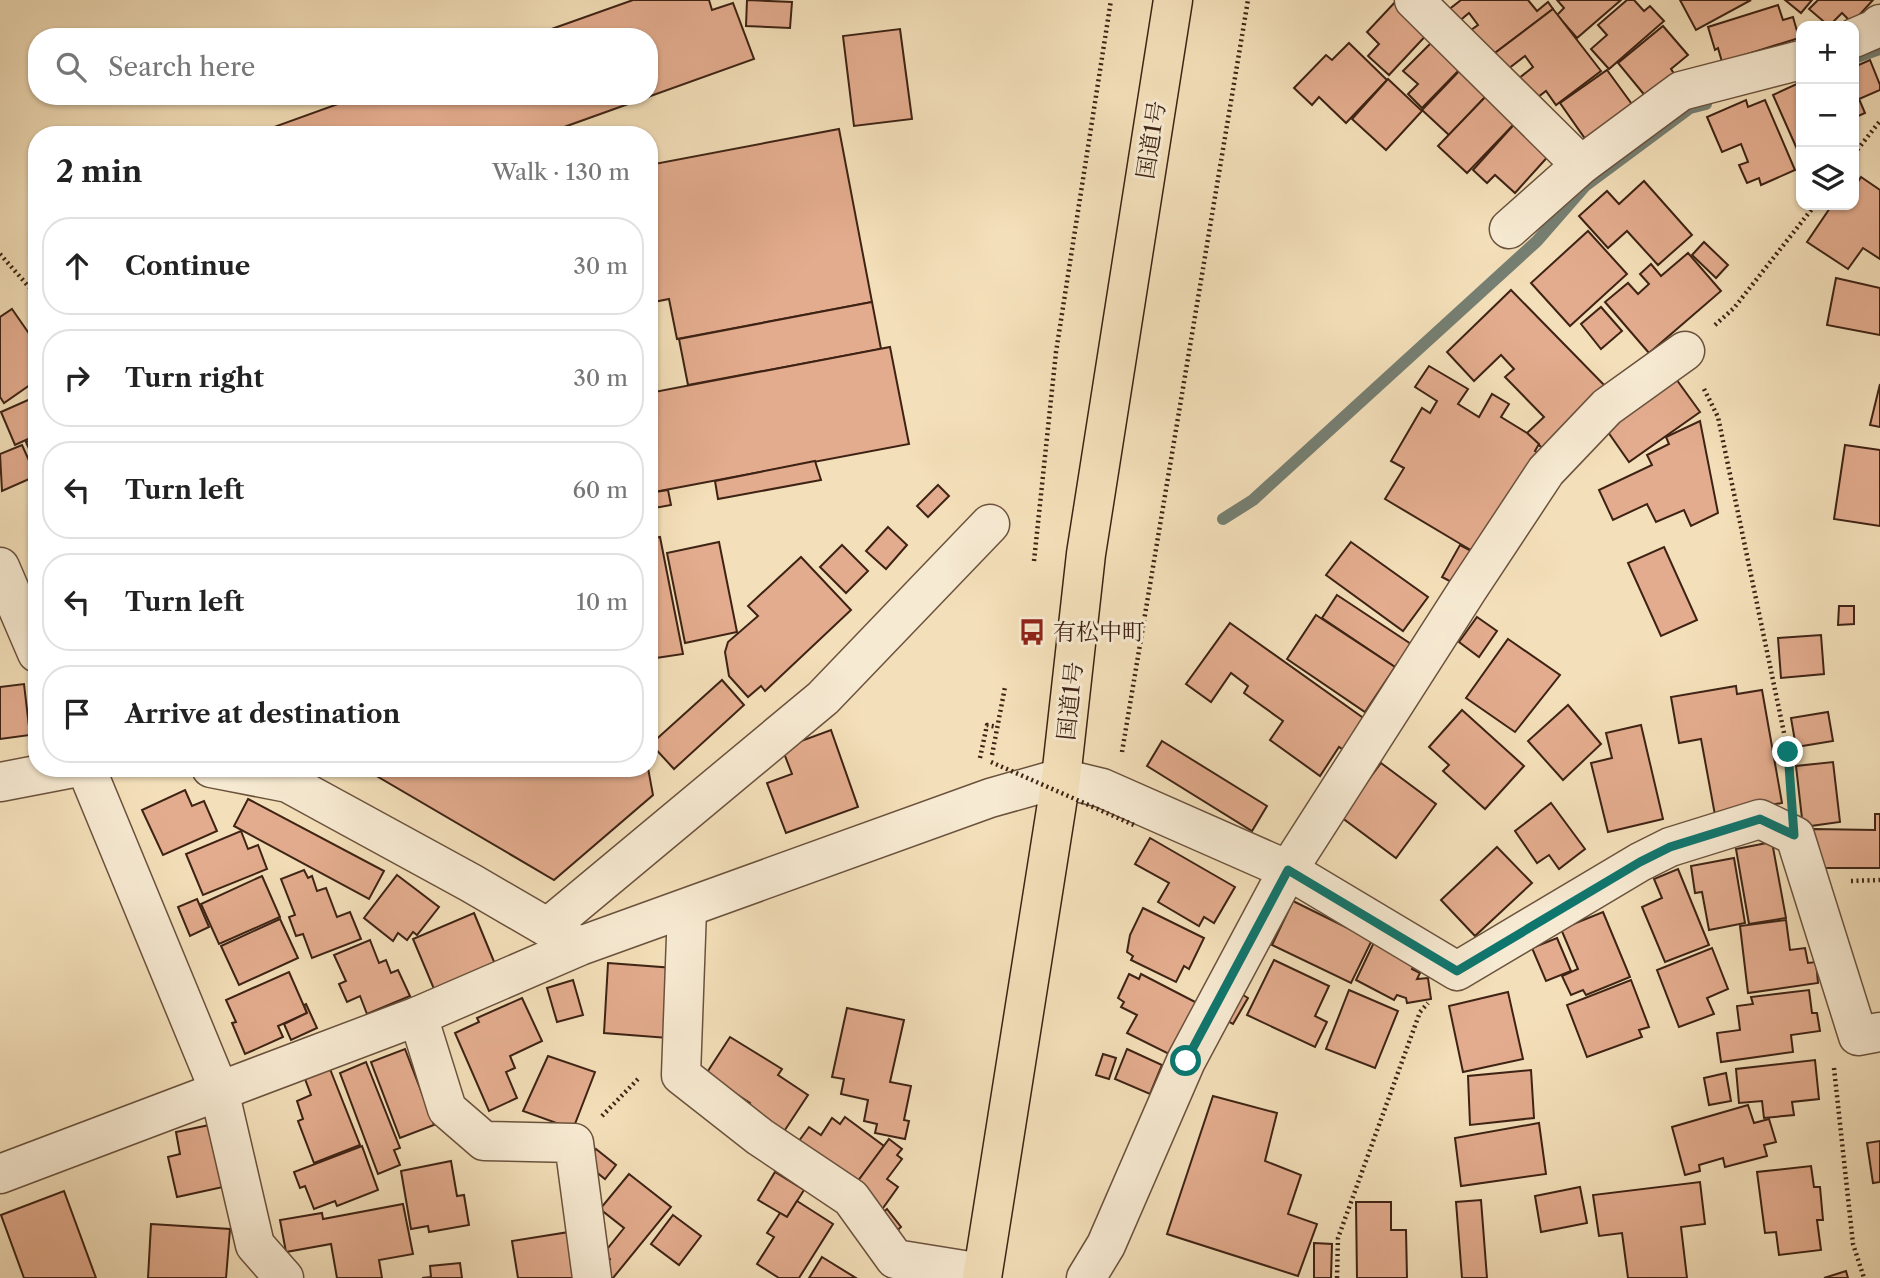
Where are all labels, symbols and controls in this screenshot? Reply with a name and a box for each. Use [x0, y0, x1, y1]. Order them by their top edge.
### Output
map controls [1796, 21, 1859, 210]
button: + [1796, 21, 1859, 84]
search box [28, 28, 658, 105]
icon: search [52, 48, 90, 86]
text: Search here [108, 51, 255, 83]
button: − [1796, 84, 1859, 147]
street label: 国道1号 [1131, 99, 1171, 181]
button: layers [1796, 147, 1859, 210]
text: 2 min [56, 153, 142, 190]
text: Walk · 130 m [492, 158, 630, 186]
icon: ahead [58, 247, 96, 285]
text: Continue [125, 250, 250, 282]
text: 30 m [573, 252, 628, 280]
icon: right [58, 359, 96, 397]
text: Turn right [125, 362, 264, 394]
text: 30 m [573, 364, 628, 392]
icon: left [58, 471, 96, 509]
text: Turn left [125, 474, 244, 506]
text: 60 m [572, 476, 628, 504]
icon: left [58, 583, 96, 621]
text: Turn left [125, 586, 244, 618]
text: 10 m [576, 588, 628, 616]
bus stop icon: 有松中町 [1017, 617, 1047, 647]
place label: 有松中町 [1053, 618, 1145, 646]
street label: 国道1号 [1052, 660, 1088, 742]
icon: arrive [58, 695, 96, 733]
text: Arrive at destination [125, 698, 400, 730]
route end [1772, 736, 1803, 767]
route start [1170, 1045, 1201, 1076]

